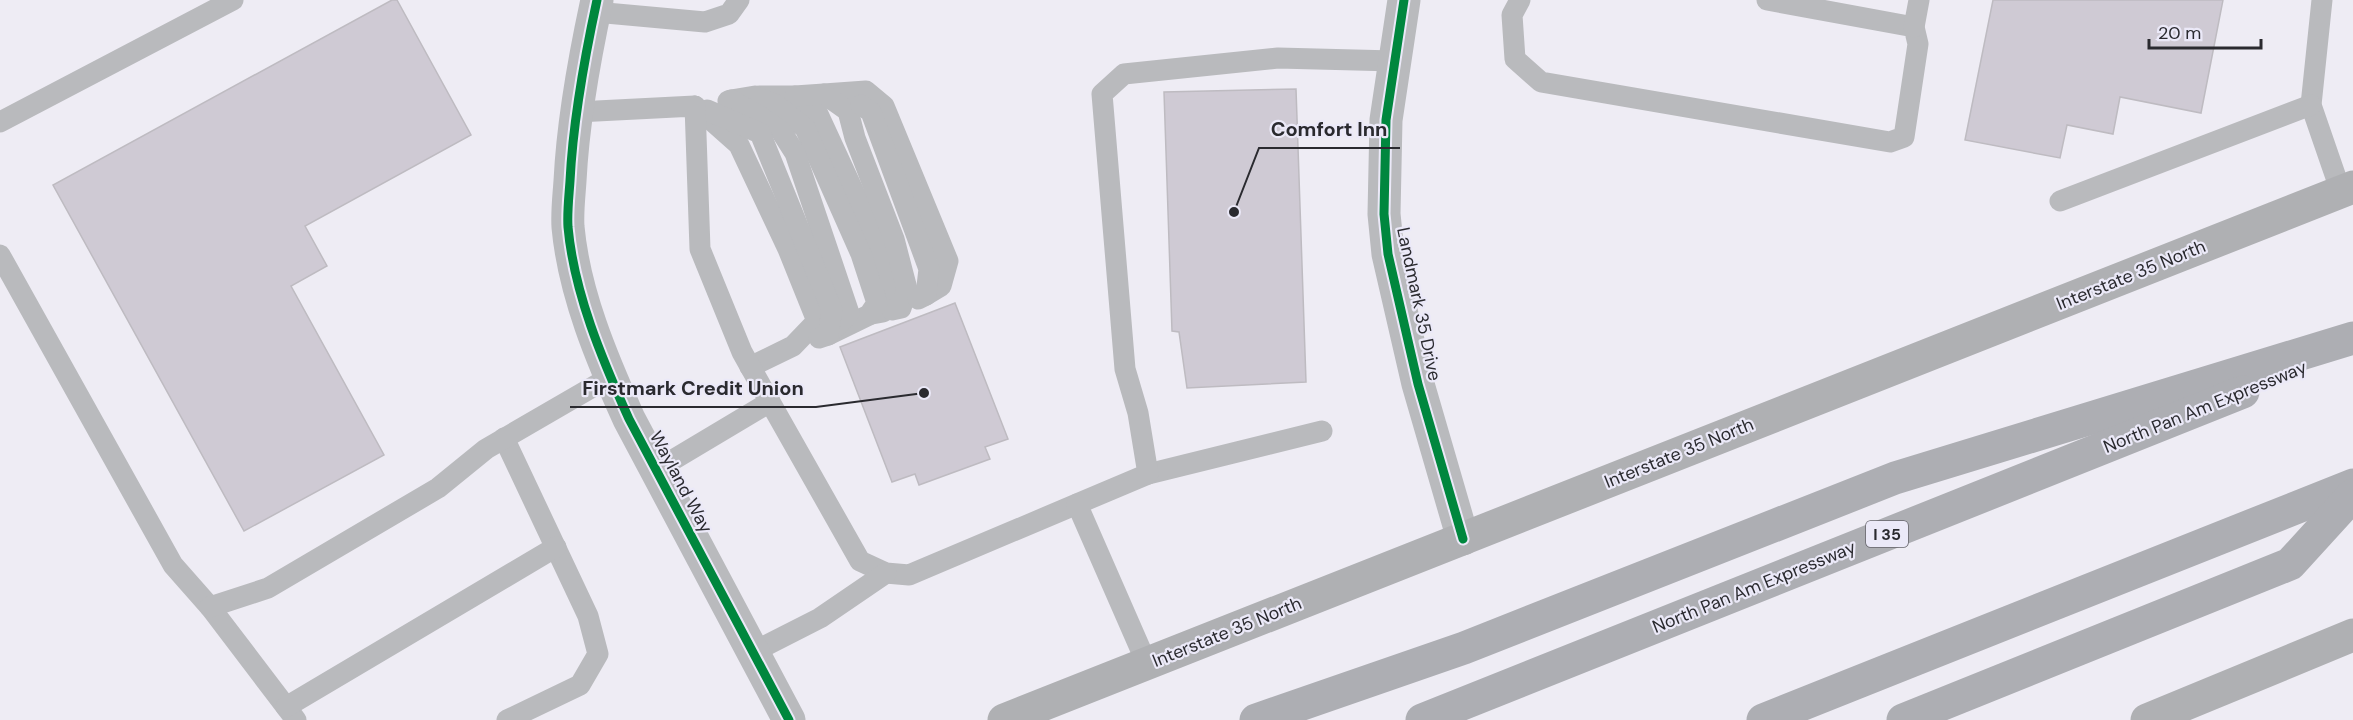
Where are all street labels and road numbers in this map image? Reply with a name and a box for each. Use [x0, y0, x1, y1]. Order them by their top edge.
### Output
street label: Landmark 35 Drive [1391, 225, 1447, 383]
street label: Interstate 35 North [2053, 234, 2209, 316]
street label: North Pan Am Expressway [2100, 355, 2310, 459]
street label: Interstate 35 North [1601, 412, 1757, 494]
street label: Wayland Way [644, 427, 718, 537]
road number: I 35 [1866, 521, 1908, 547]
street label: North Pan Am Expressway [1649, 535, 1859, 639]
street label: Interstate 35 North [1149, 591, 1305, 673]

